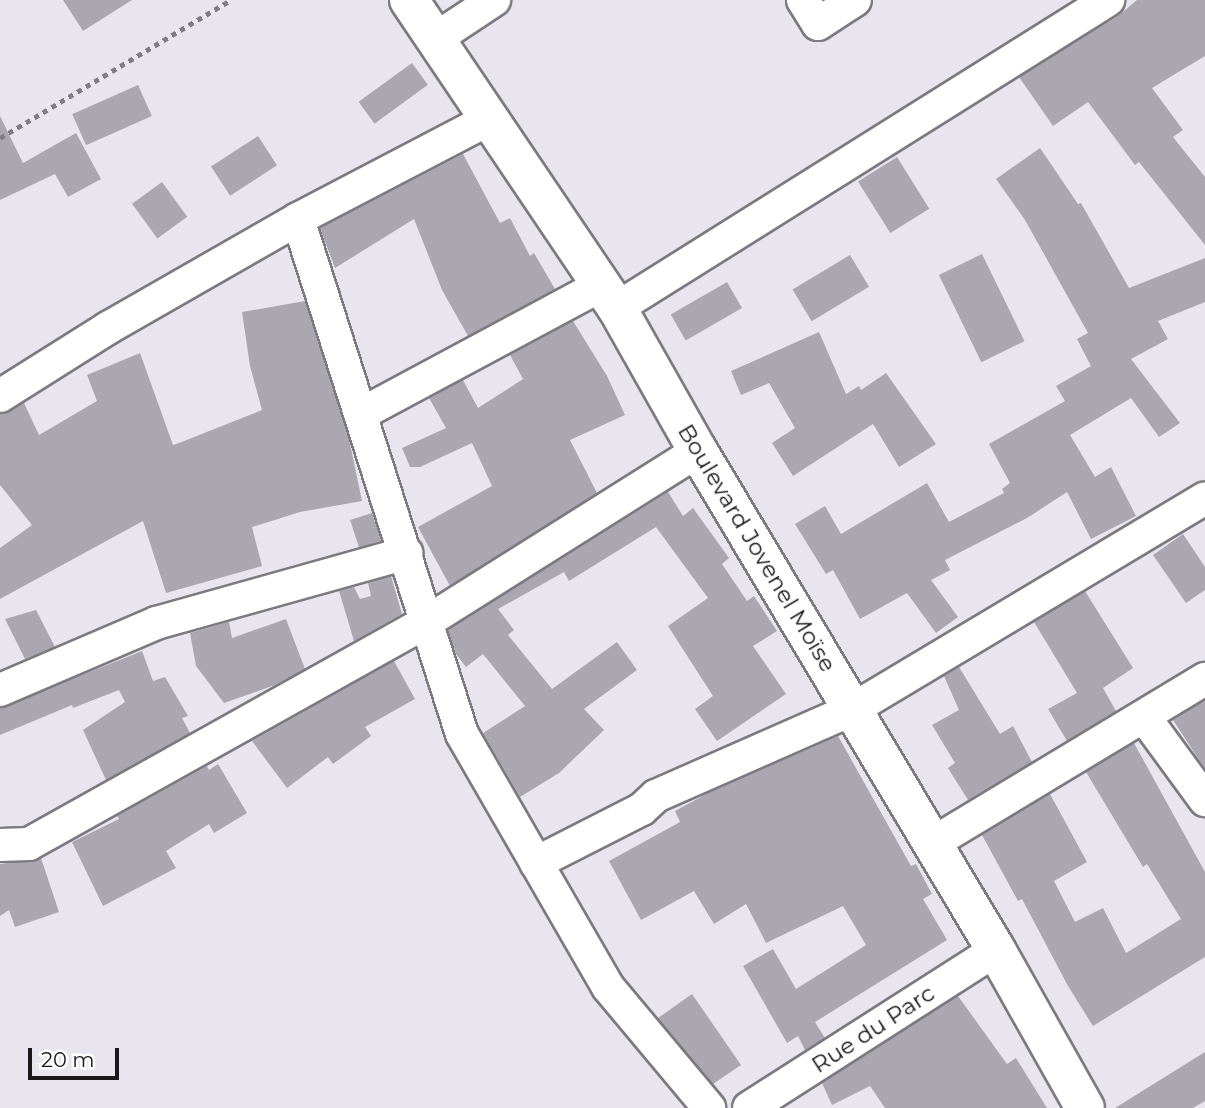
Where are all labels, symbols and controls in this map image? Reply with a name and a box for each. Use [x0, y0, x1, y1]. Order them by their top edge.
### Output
street label: Boulevard Jovenel Moïse [672, 419, 842, 677]
street label: Rue du Parc [806, 979, 940, 1079]
scale bar [32, 1034, 122, 1078]
text: 20 m [41, 1047, 95, 1072]

